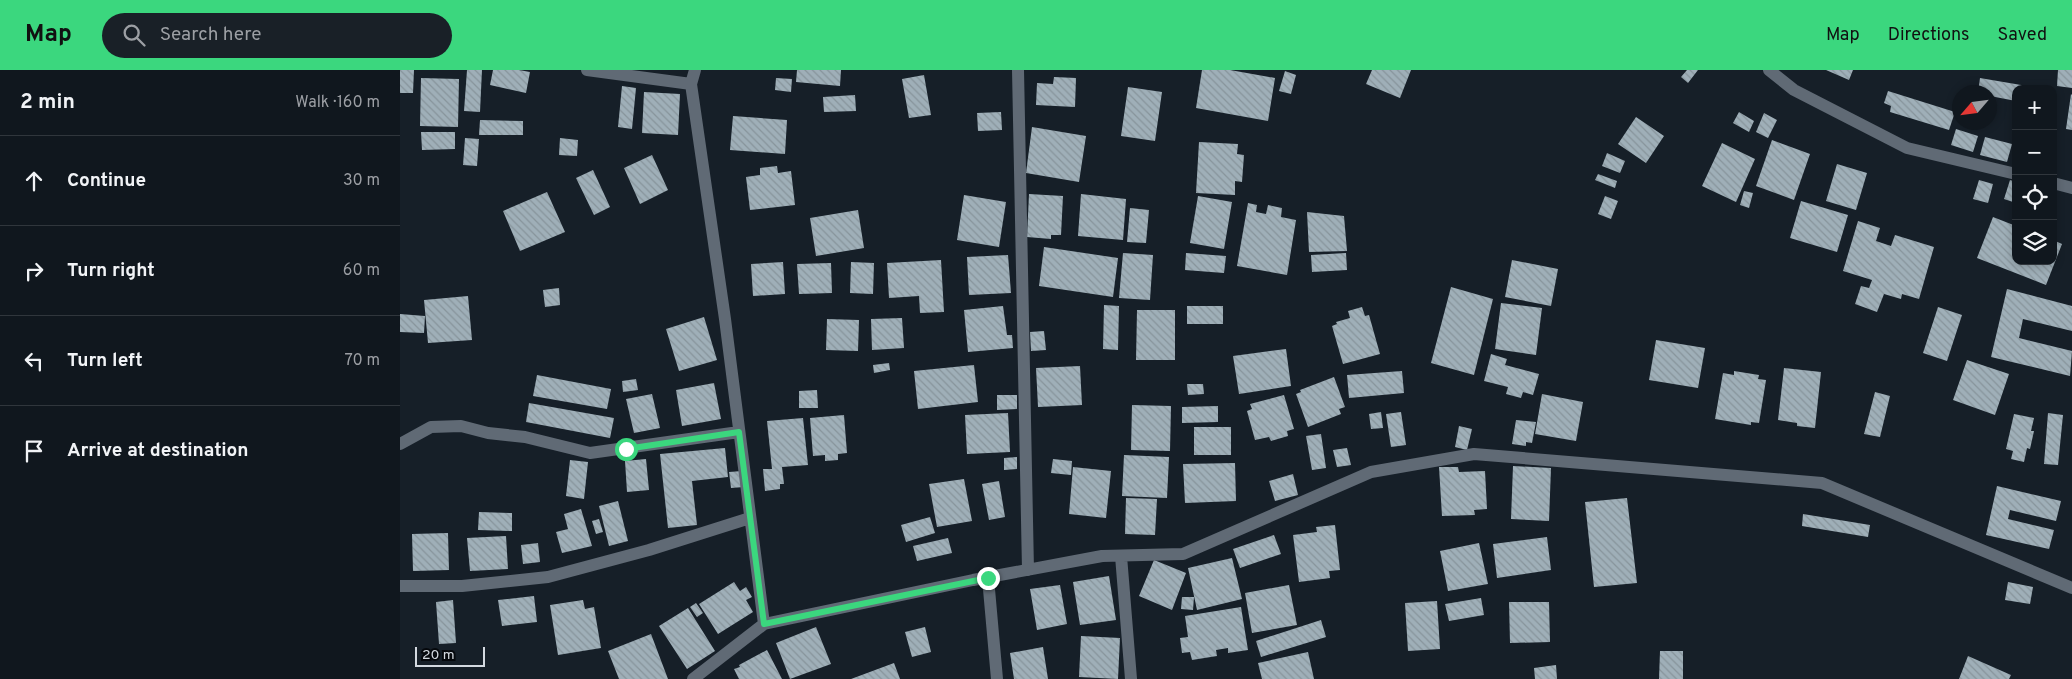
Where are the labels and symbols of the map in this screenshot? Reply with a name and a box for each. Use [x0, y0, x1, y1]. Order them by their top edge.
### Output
north arrow [1952, 85, 1997, 130]
route start [615, 438, 638, 461]
route end [977, 567, 1000, 590]
scale bar [415, 644, 485, 667]

